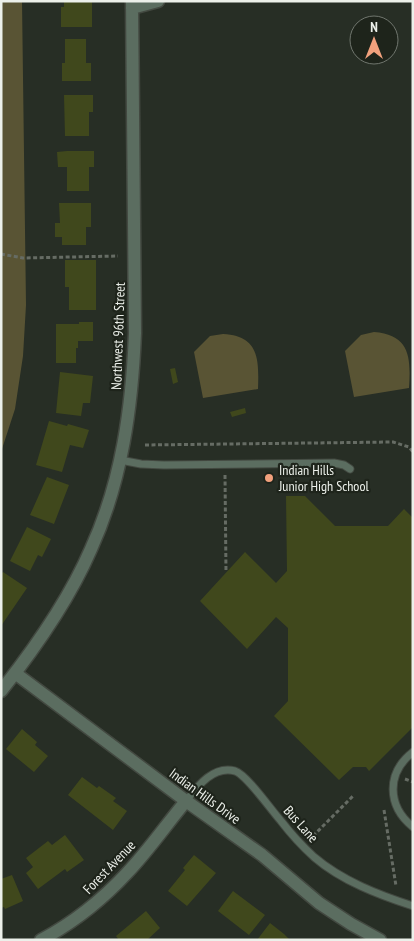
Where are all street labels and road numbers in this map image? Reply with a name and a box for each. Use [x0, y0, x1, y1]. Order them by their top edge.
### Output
street label: Northwest 96th Street [107, 282, 129, 390]
street label: Indian Hills Drive [166, 764, 244, 828]
street label: Bus Lane [280, 802, 322, 846]
street label: Forest Avenue [79, 836, 139, 898]

